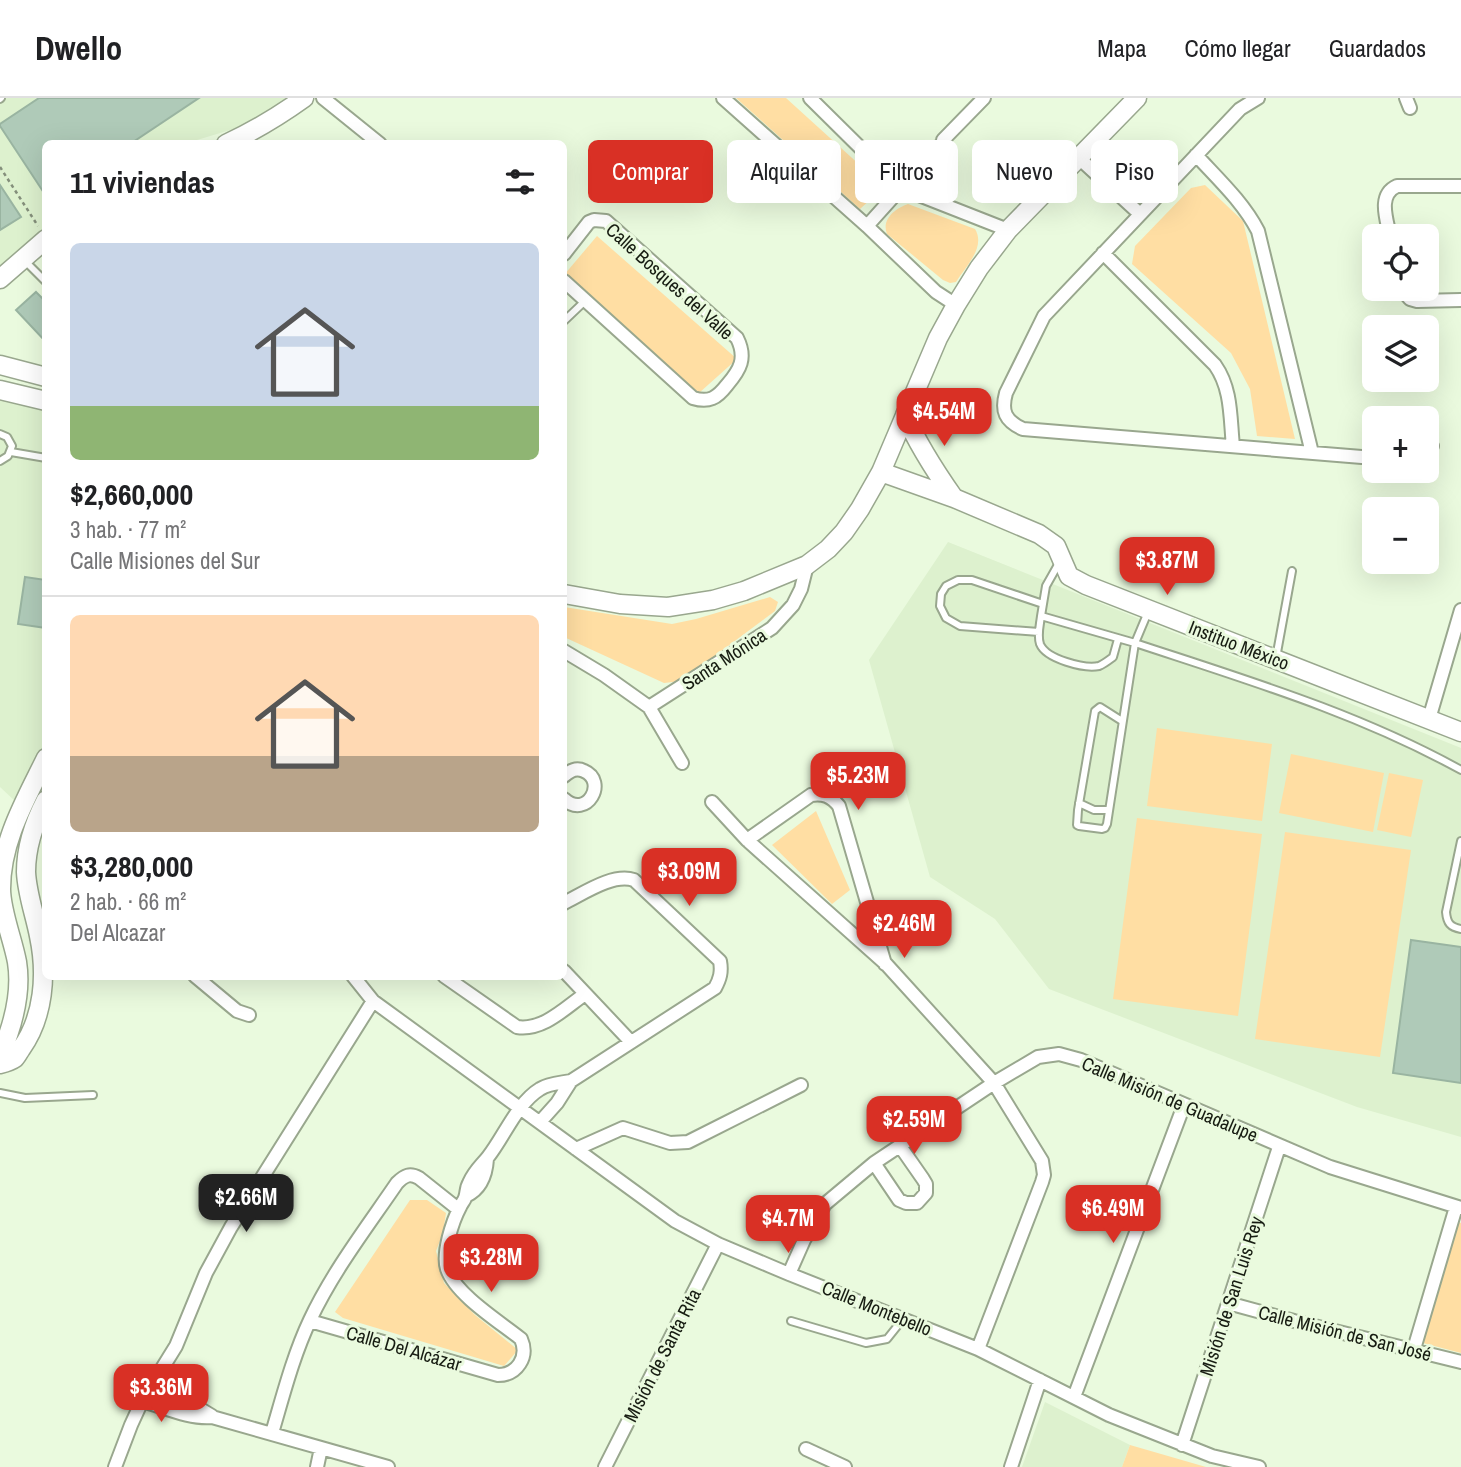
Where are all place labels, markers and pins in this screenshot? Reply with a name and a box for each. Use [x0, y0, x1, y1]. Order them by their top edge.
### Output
pin: $4.54M [887, 388, 1001, 448]
pin: $3.87M [1110, 538, 1224, 597]
pin: $5.23M [801, 752, 915, 812]
pin: $3.09M [632, 848, 746, 908]
pin: $2.46M [847, 900, 961, 960]
pin: $2.59M [857, 1096, 971, 1156]
pin: $2.66M [189, 1174, 303, 1234]
pin: $6.49M [1056, 1186, 1170, 1245]
pin: $4.7M [739, 1196, 837, 1255]
pin: $3.28M [434, 1234, 548, 1294]
pin: $3.36M [104, 1364, 218, 1424]

